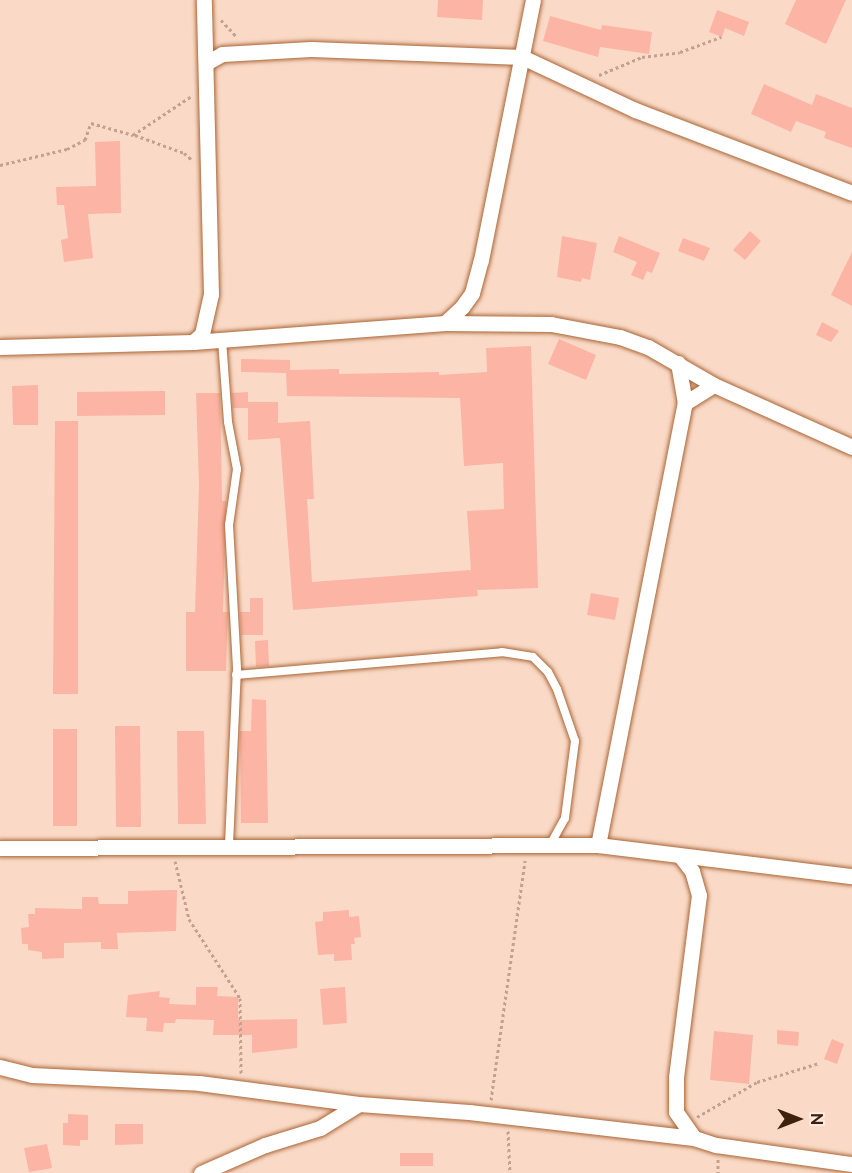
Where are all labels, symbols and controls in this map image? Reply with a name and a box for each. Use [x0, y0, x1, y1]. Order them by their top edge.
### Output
north arrow [768, 1089, 828, 1149]
text: N [807, 1113, 826, 1125]

